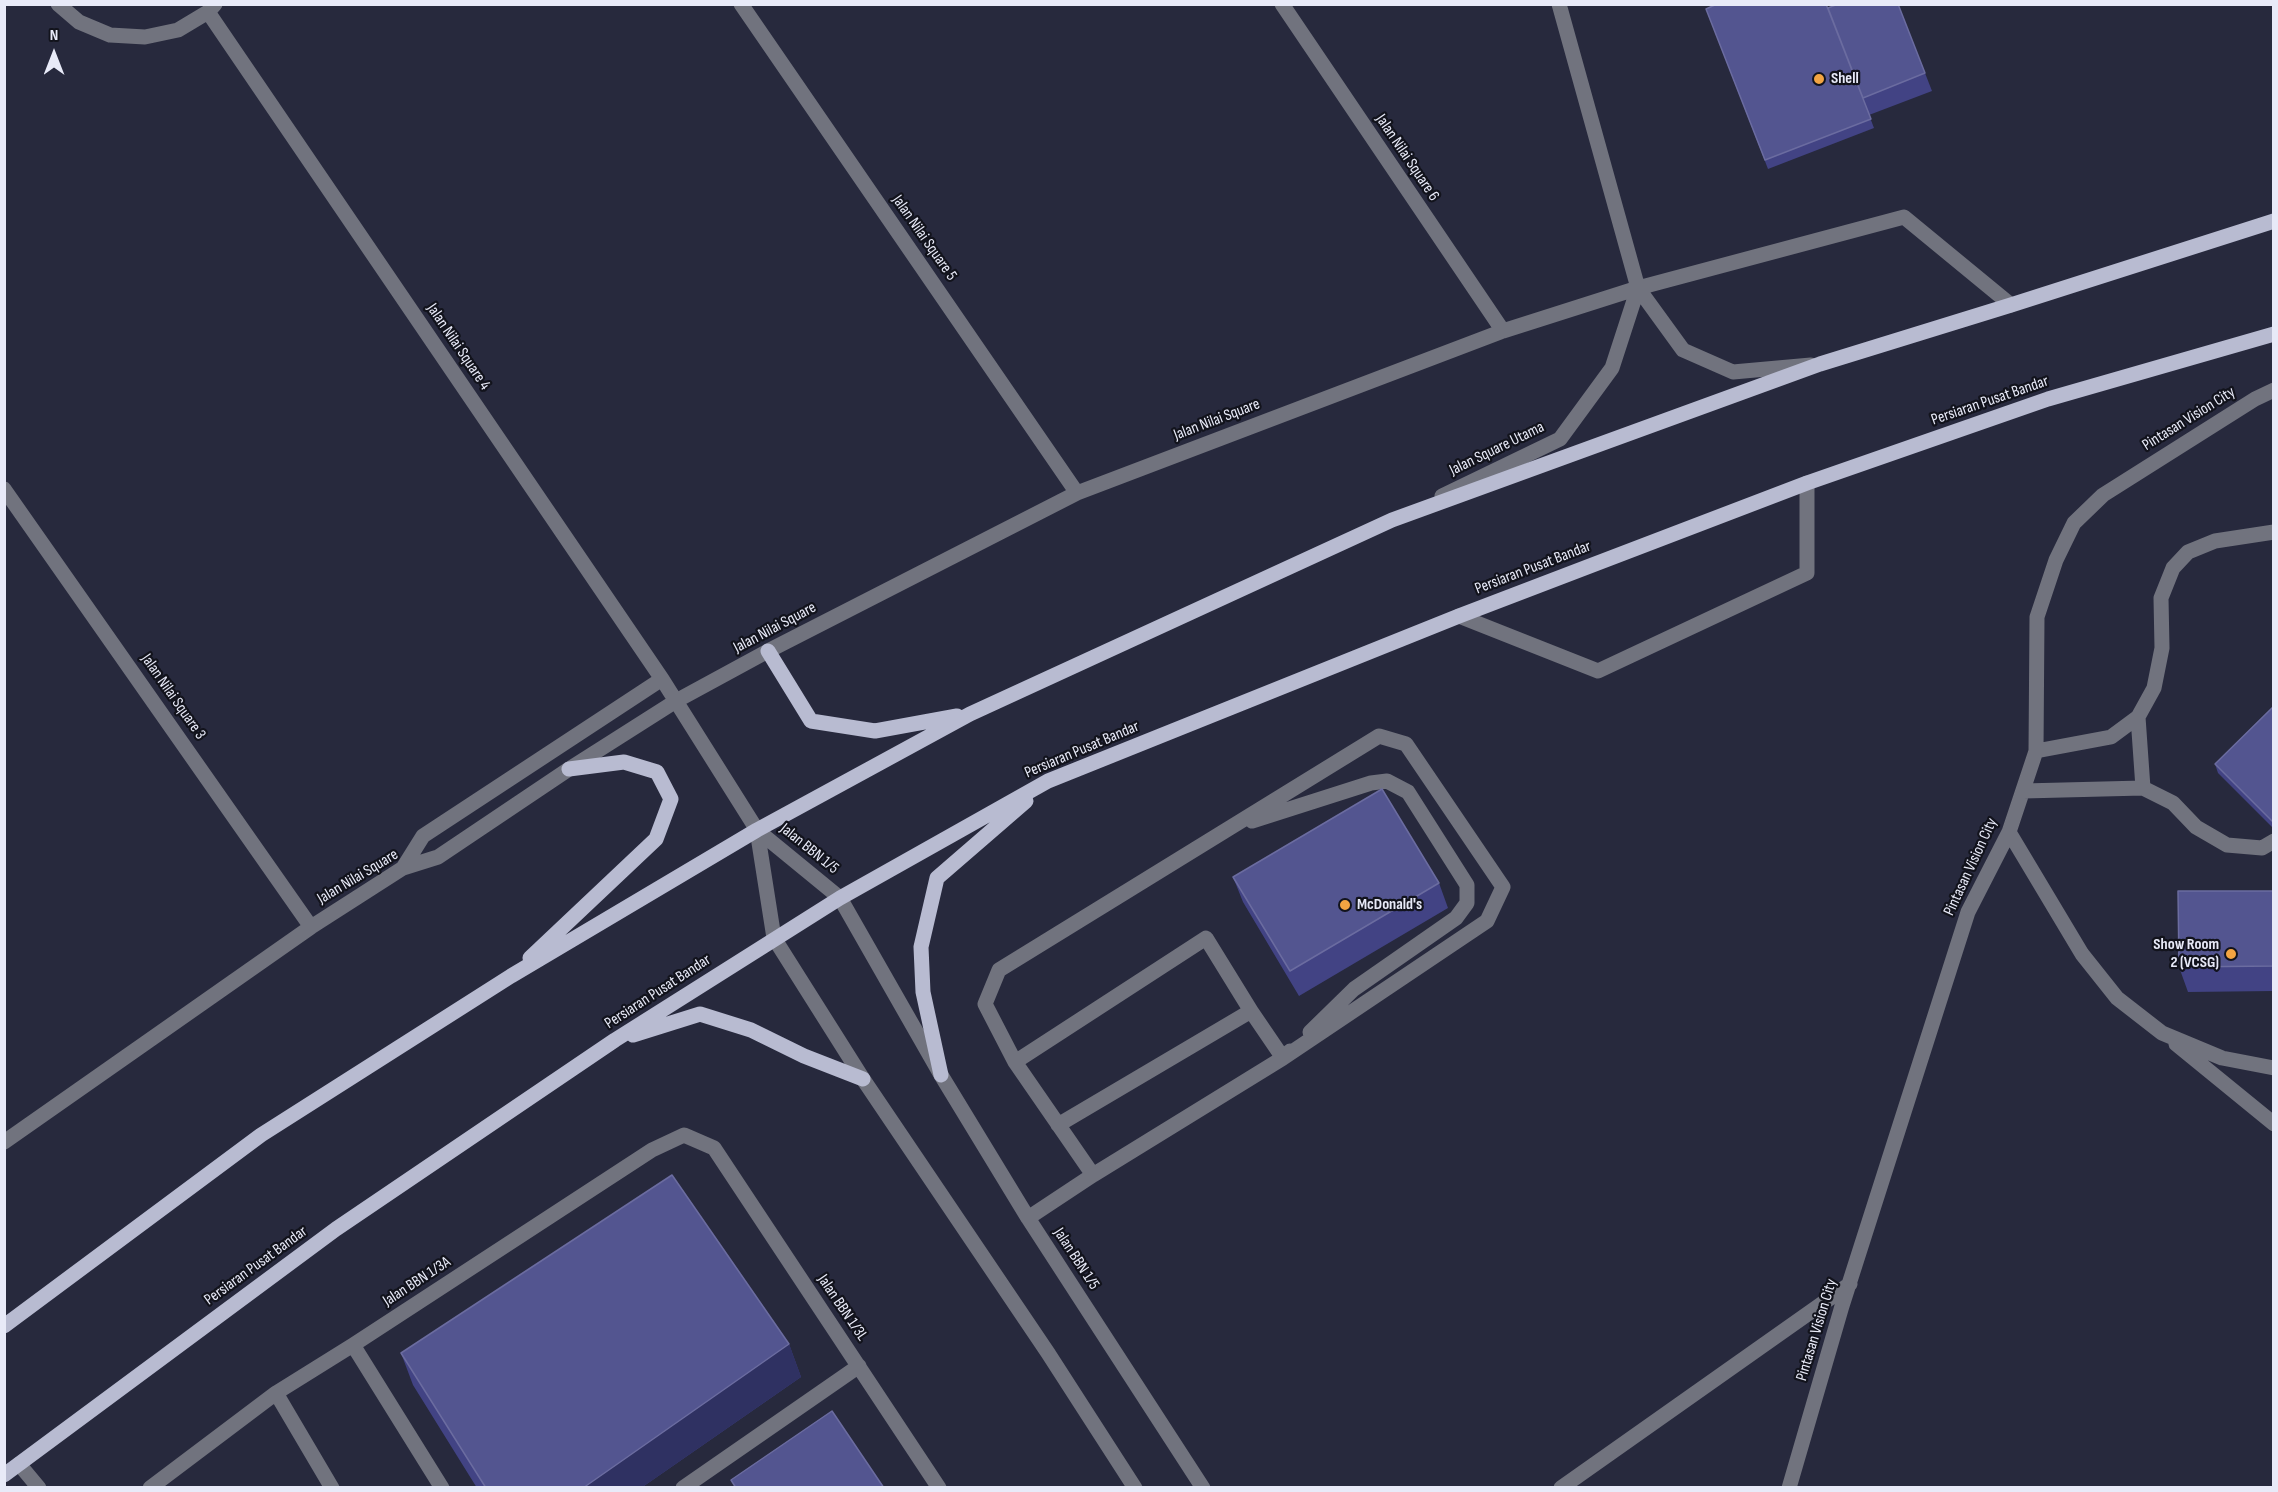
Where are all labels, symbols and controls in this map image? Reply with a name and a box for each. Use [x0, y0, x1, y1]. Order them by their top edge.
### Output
north arrow [24, 24, 84, 84]
text: N [50, 26, 58, 45]
place label: Shell [1831, 69, 1859, 89]
marker: Shell [1812, 72, 1826, 86]
street label: Jalan Nilai Square 6 [1371, 111, 1443, 205]
street label: Jalan Nilai Square 5 [888, 192, 960, 284]
street label: Jalan Nilai Square 4 [422, 300, 494, 394]
street label: Persiaran Pusat Bandar [1929, 372, 2051, 430]
street label: Pintasan Vision City [2139, 383, 2239, 455]
street label: Jalan Nilai Square [1171, 395, 1263, 445]
street label: Jalan Square Utama [1447, 418, 1547, 480]
street label: Persiaran Pusat Bandar [1472, 537, 1594, 599]
street label: Jalan Nilai Square [730, 598, 820, 658]
street label: Jalan Nilai Square 3 [136, 650, 210, 744]
street label: Persiaran Pusat Bandar [1022, 717, 1142, 783]
street label: Pintasan Vision City [1940, 815, 2002, 919]
street label: Jalan BBN 1/5 [776, 820, 842, 878]
street label: Jalan Nilai Square [314, 845, 402, 909]
place label: McDonald's [1357, 895, 1422, 915]
marker: McDonald's [1338, 898, 1352, 912]
place label: Show Room 2 (VCSG) [2153, 935, 2219, 973]
marker: Show Room 2 (VCSG) [2224, 947, 2238, 961]
street label: Persiaran Pusat Bandar [601, 951, 715, 1033]
street label: Persiaran Pusat Bandar [201, 1222, 311, 1310]
street label: Jalan BBN 1/5 [1049, 1224, 1103, 1294]
street label: Jalan BBN 1/3A [379, 1253, 455, 1311]
street label: Jalan BBN 1/3L [813, 1271, 871, 1345]
street label: Pintasan Vision City [1792, 1277, 1842, 1383]

